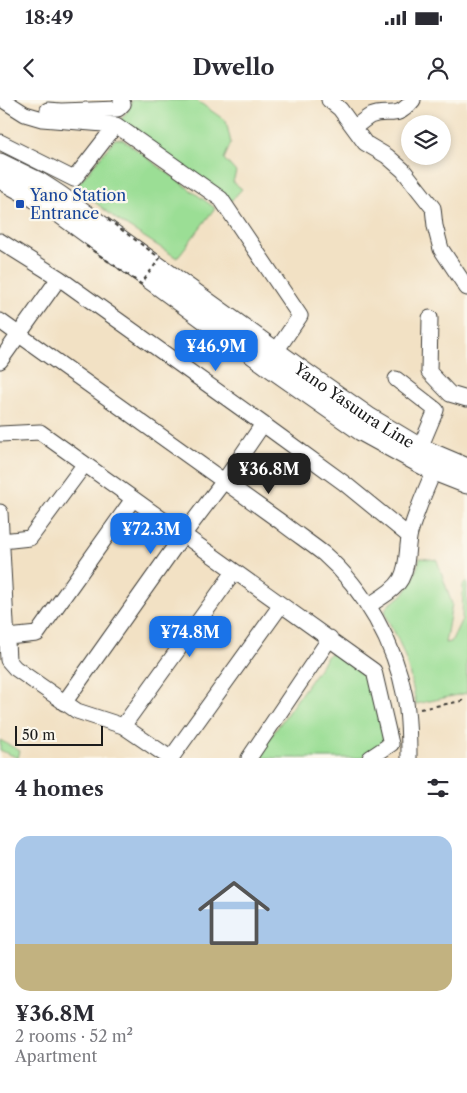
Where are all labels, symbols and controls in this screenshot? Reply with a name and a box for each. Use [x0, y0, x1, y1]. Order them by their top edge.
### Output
text: 18:49 [25, 6, 73, 29]
icon: back [15, 54, 43, 82]
text: Dwello [192, 54, 275, 81]
icon: person [424, 54, 452, 82]
map controls [401, 115, 451, 165]
button: layers [401, 115, 451, 165]
place label: Yano Station Entrance [29, 185, 126, 223]
marker: Yano Station Entrance [14, 198, 26, 210]
pin: ¥46.9M [175, 330, 257, 372]
text: ¥46.9M [186, 336, 246, 356]
street label: Yano Yasuura Line [290, 358, 418, 452]
pin: ¥36.8M [228, 452, 310, 495]
text: ¥36.8M [239, 459, 299, 479]
pin: ¥72.3M [110, 512, 192, 555]
text: ¥72.3M [121, 519, 181, 539]
pin: ¥74.8M [149, 616, 231, 658]
text: ¥74.8M [160, 622, 220, 642]
scale bar [15, 723, 102, 746]
text: 50 m [22, 726, 55, 744]
icon: filters [424, 774, 452, 802]
text: 4 homes [15, 776, 104, 801]
icon: home [189, 868, 279, 958]
text: ¥36.8M [15, 1001, 95, 1026]
text: 2 rooms · 52 m² [15, 1026, 133, 1046]
text: Apartment [15, 1046, 97, 1066]

